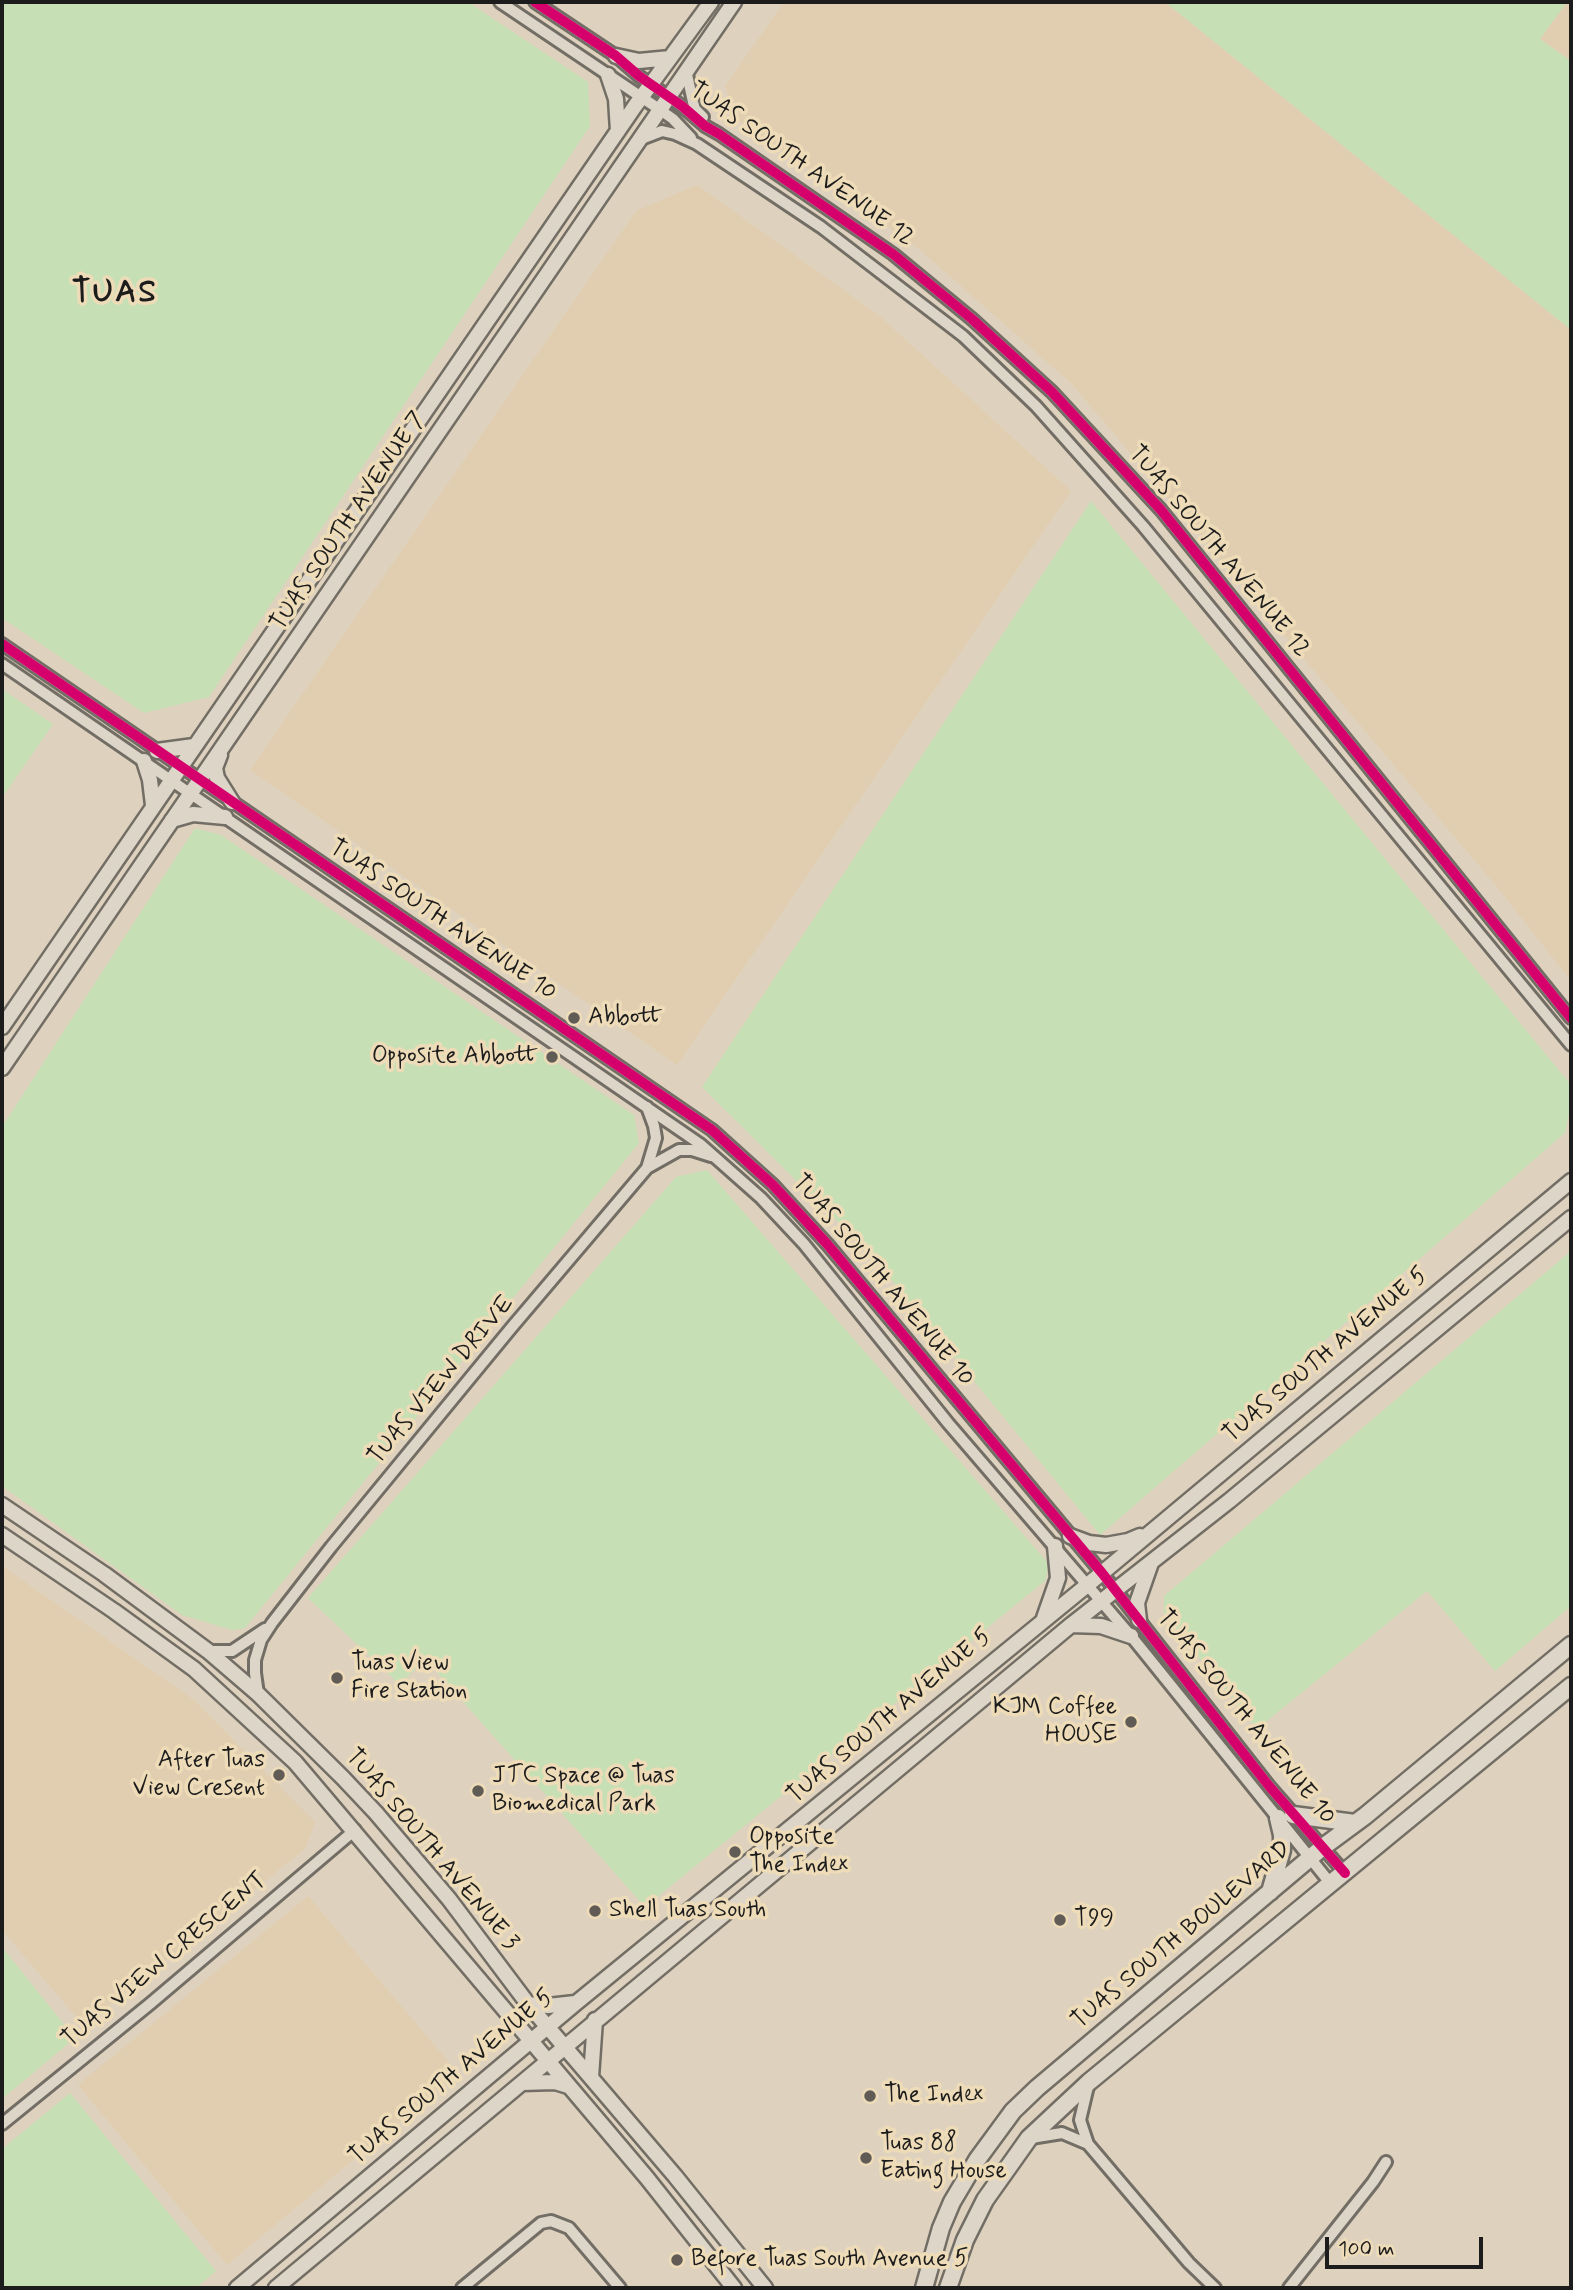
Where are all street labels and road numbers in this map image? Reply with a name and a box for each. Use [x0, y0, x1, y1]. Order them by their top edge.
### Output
street label: TUAS SOUTH AVENUE 12 [683, 77, 919, 253]
street label: TUAS SOUTH AVENUE 7 [265, 407, 433, 637]
street label: TUAS SOUTH AVENUE 12 [1121, 440, 1315, 664]
street label: TUAS SOUTH AVENUE 10 [323, 834, 561, 1008]
street label: TUAS SOUTH AVENUE 10 [785, 1169, 979, 1393]
street label: TUAS SOUTH AVENUE 5 [1218, 1262, 1434, 1450]
street label: TUAS VIEW DRIVE [363, 1290, 521, 1472]
street label: TUAS SOUTH AVENUE 10 [1149, 1605, 1341, 1831]
street label: TUAS SOUTH AVENUE 5 [782, 1623, 998, 1811]
street label: TUAS SOUTH AVENUE 3 [338, 1743, 524, 1957]
street label: TUAS SOUTH BOULEVARD [1066, 1836, 1298, 2036]
street label: TUAS VIEW CRESCENT [57, 1867, 273, 2055]
street label: TUAS SOUTH AVENUE 5 [344, 1984, 560, 2172]

